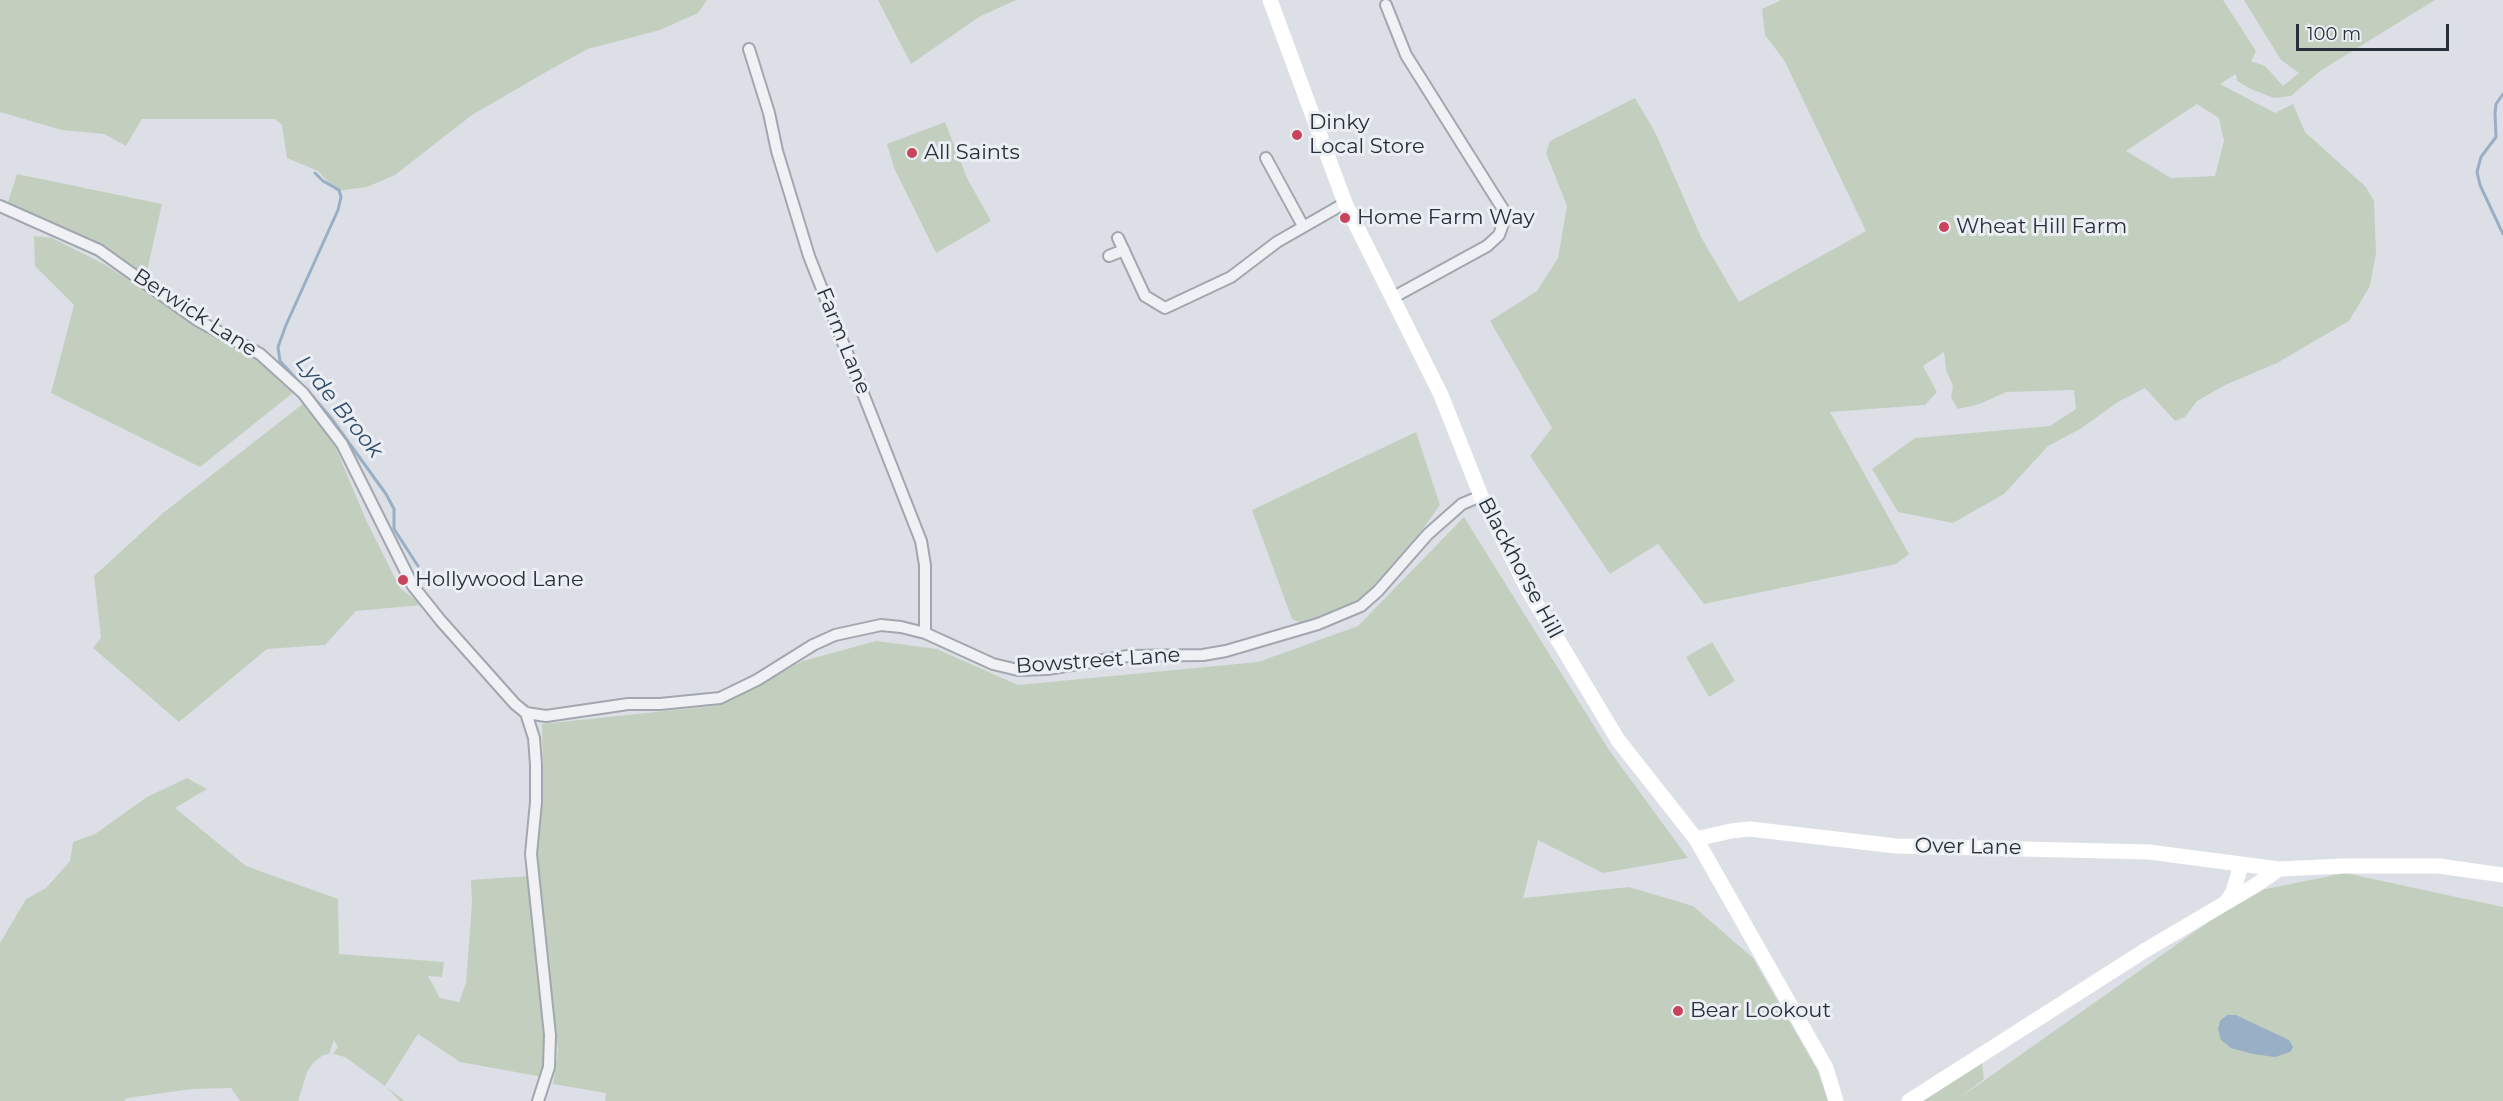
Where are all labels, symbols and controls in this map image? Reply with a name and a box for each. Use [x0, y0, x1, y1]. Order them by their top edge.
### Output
scale bar [2299, 12, 2452, 50]
text: 100 m [2307, 23, 2361, 45]
place label: Dinky Local Store [1309, 110, 1425, 160]
marker: Dinky Local Store [1290, 128, 1304, 142]
place label: All Saints [924, 140, 1020, 166]
marker: All Saints [905, 146, 919, 160]
place label: Home Farm Way [1357, 205, 1535, 231]
marker: Home Farm Way [1338, 211, 1352, 225]
place label: Wheat Hill Farm [1956, 214, 2127, 240]
marker: Wheat Hill Farm [1937, 220, 1951, 234]
street label: Berwick Lane [128, 264, 262, 362]
street label: Farm Lane [810, 284, 876, 398]
water label: Lyde Brook [290, 350, 388, 464]
street label: Blackhorse Hill [1472, 493, 1568, 643]
place label: Hollywood Lane [415, 567, 584, 593]
marker: Hollywood Lane [396, 573, 410, 587]
street label: Bowstreet Lane [1015, 643, 1181, 679]
street label: Over Lane [1914, 833, 2022, 861]
place label: Bear Lookout [1690, 998, 1831, 1024]
marker: Bear Lookout [1671, 1004, 1685, 1018]

